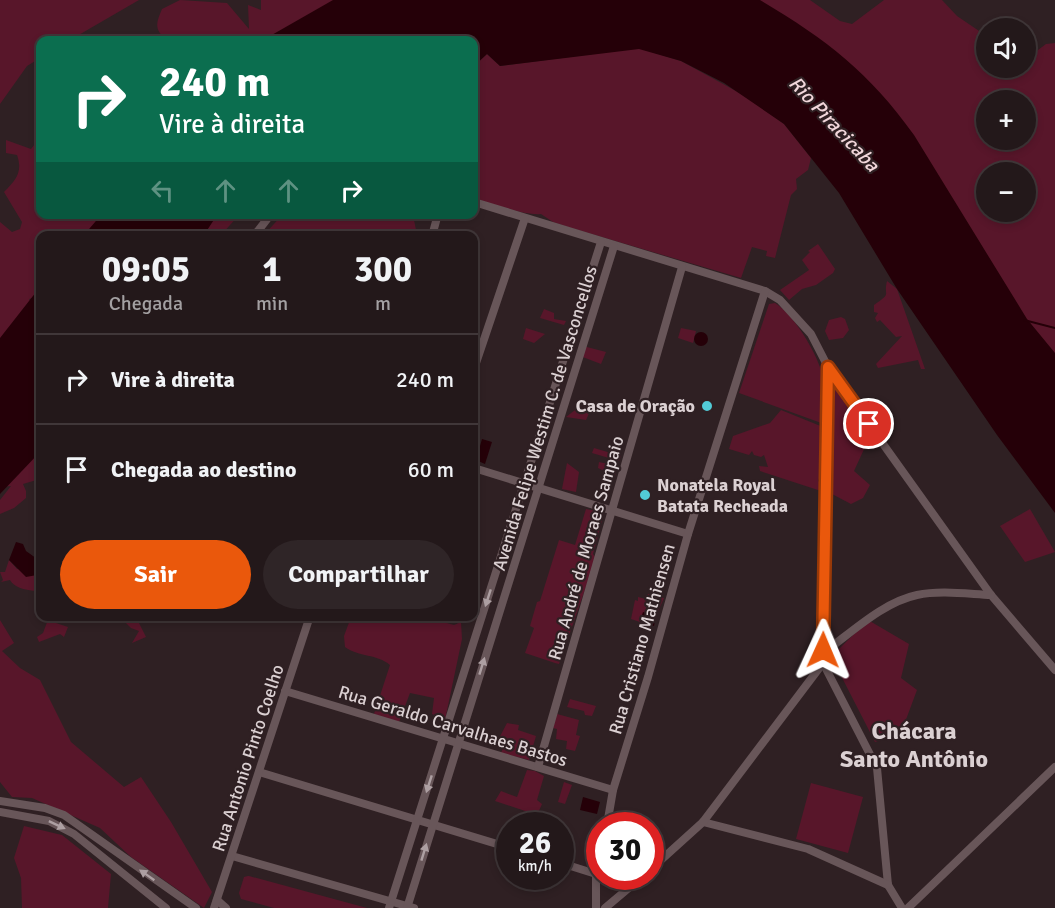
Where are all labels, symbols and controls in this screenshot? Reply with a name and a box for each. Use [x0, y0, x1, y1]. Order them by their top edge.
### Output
map controls [976, 18, 1036, 222]
button: sound [976, 18, 1036, 78]
text: 240 m [159, 57, 270, 108]
icon: right [60, 60, 138, 138]
water label: Rio Piracicaba [783, 71, 885, 178]
button: + [976, 90, 1036, 150]
text: Vire à direita [159, 108, 305, 141]
button: − [976, 162, 1036, 222]
icon: left [146, 174, 179, 207]
icon: ahead [209, 174, 242, 207]
icon: ahead [272, 174, 305, 207]
icon: right [335, 174, 368, 207]
text: 09:05 [102, 247, 190, 292]
text: 1 [262, 247, 282, 292]
text: 300 [354, 247, 412, 292]
street label: Avenida Felipe Westim C. de Vasconcellos [488, 263, 602, 573]
text: Chegada [109, 291, 183, 316]
text: min [256, 291, 288, 316]
text: m [375, 291, 391, 316]
icon: right [60, 363, 93, 396]
text: Vire à direita [111, 366, 235, 393]
text: 240 m [396, 366, 454, 393]
place label: Casa de Oração [576, 395, 695, 417]
pin [843, 398, 894, 449]
marker: Casa de Oração [700, 399, 714, 413]
icon: arrive [852, 407, 885, 440]
street label: Rua André de Moraes Sampaio [543, 433, 629, 663]
icon: arrive [60, 453, 93, 486]
text: Chegada ao destino [111, 456, 297, 483]
text: 60 m [408, 456, 454, 483]
place label: Nonatela Royal Batata Recheada [657, 474, 788, 517]
marker: Nonatela Royal Batata Recheada [638, 488, 652, 502]
button: Sair [60, 540, 251, 609]
button: Compartilhar [263, 540, 454, 609]
street label: Rua Cristiano Mathiensen [604, 541, 680, 737]
one-way arrow [483, 589, 492, 607]
position arrow [791, 618, 855, 682]
one-way arrow [478, 657, 488, 675]
street label: Rua Antonio Pinto Coelho [207, 662, 289, 854]
street label: Rua Geraldo Carvalhaes Bastos [336, 681, 570, 771]
district label: Chácara Santo Antônio [840, 716, 988, 774]
one-way arrow [423, 775, 433, 793]
speed limit sign: 30 [586, 812, 664, 890]
one-way arrow [48, 820, 65, 829]
text: 26 [519, 825, 551, 862]
one-way arrow [420, 843, 429, 861]
text: km/h [518, 857, 552, 875]
one-way arrow [140, 869, 156, 881]

